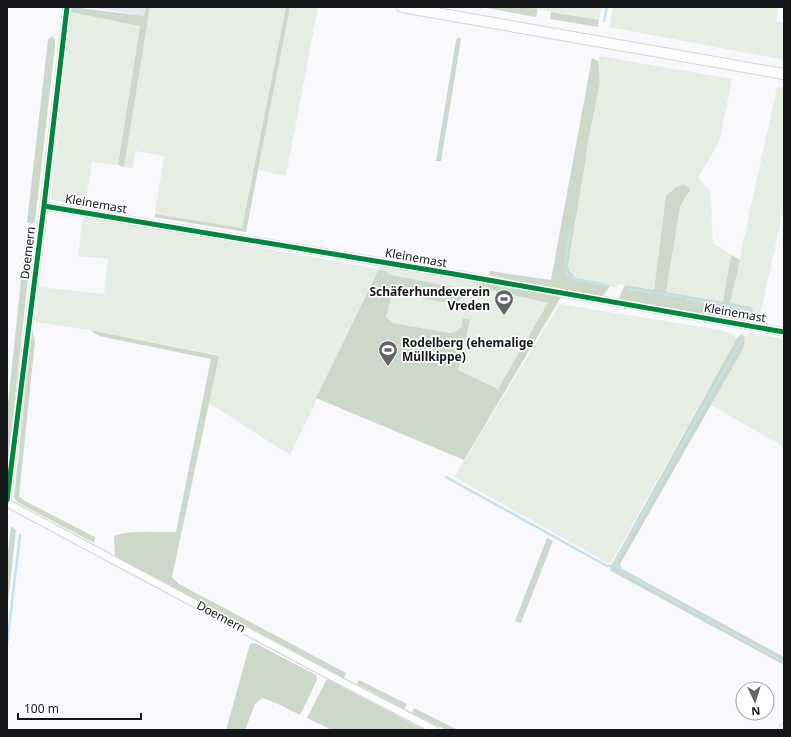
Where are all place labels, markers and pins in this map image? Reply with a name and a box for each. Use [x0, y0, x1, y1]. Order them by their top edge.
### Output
place label: Schäferhundeverein Vreden [369, 283, 490, 314]
sports icon: Schäferhundeverein Vreden [493, 288, 515, 316]
place label: Rodelberg (ehemalige Müllkippe) [402, 334, 533, 365]
sports icon: Rodelberg (ehemalige Müllkippe) [377, 339, 399, 367]

